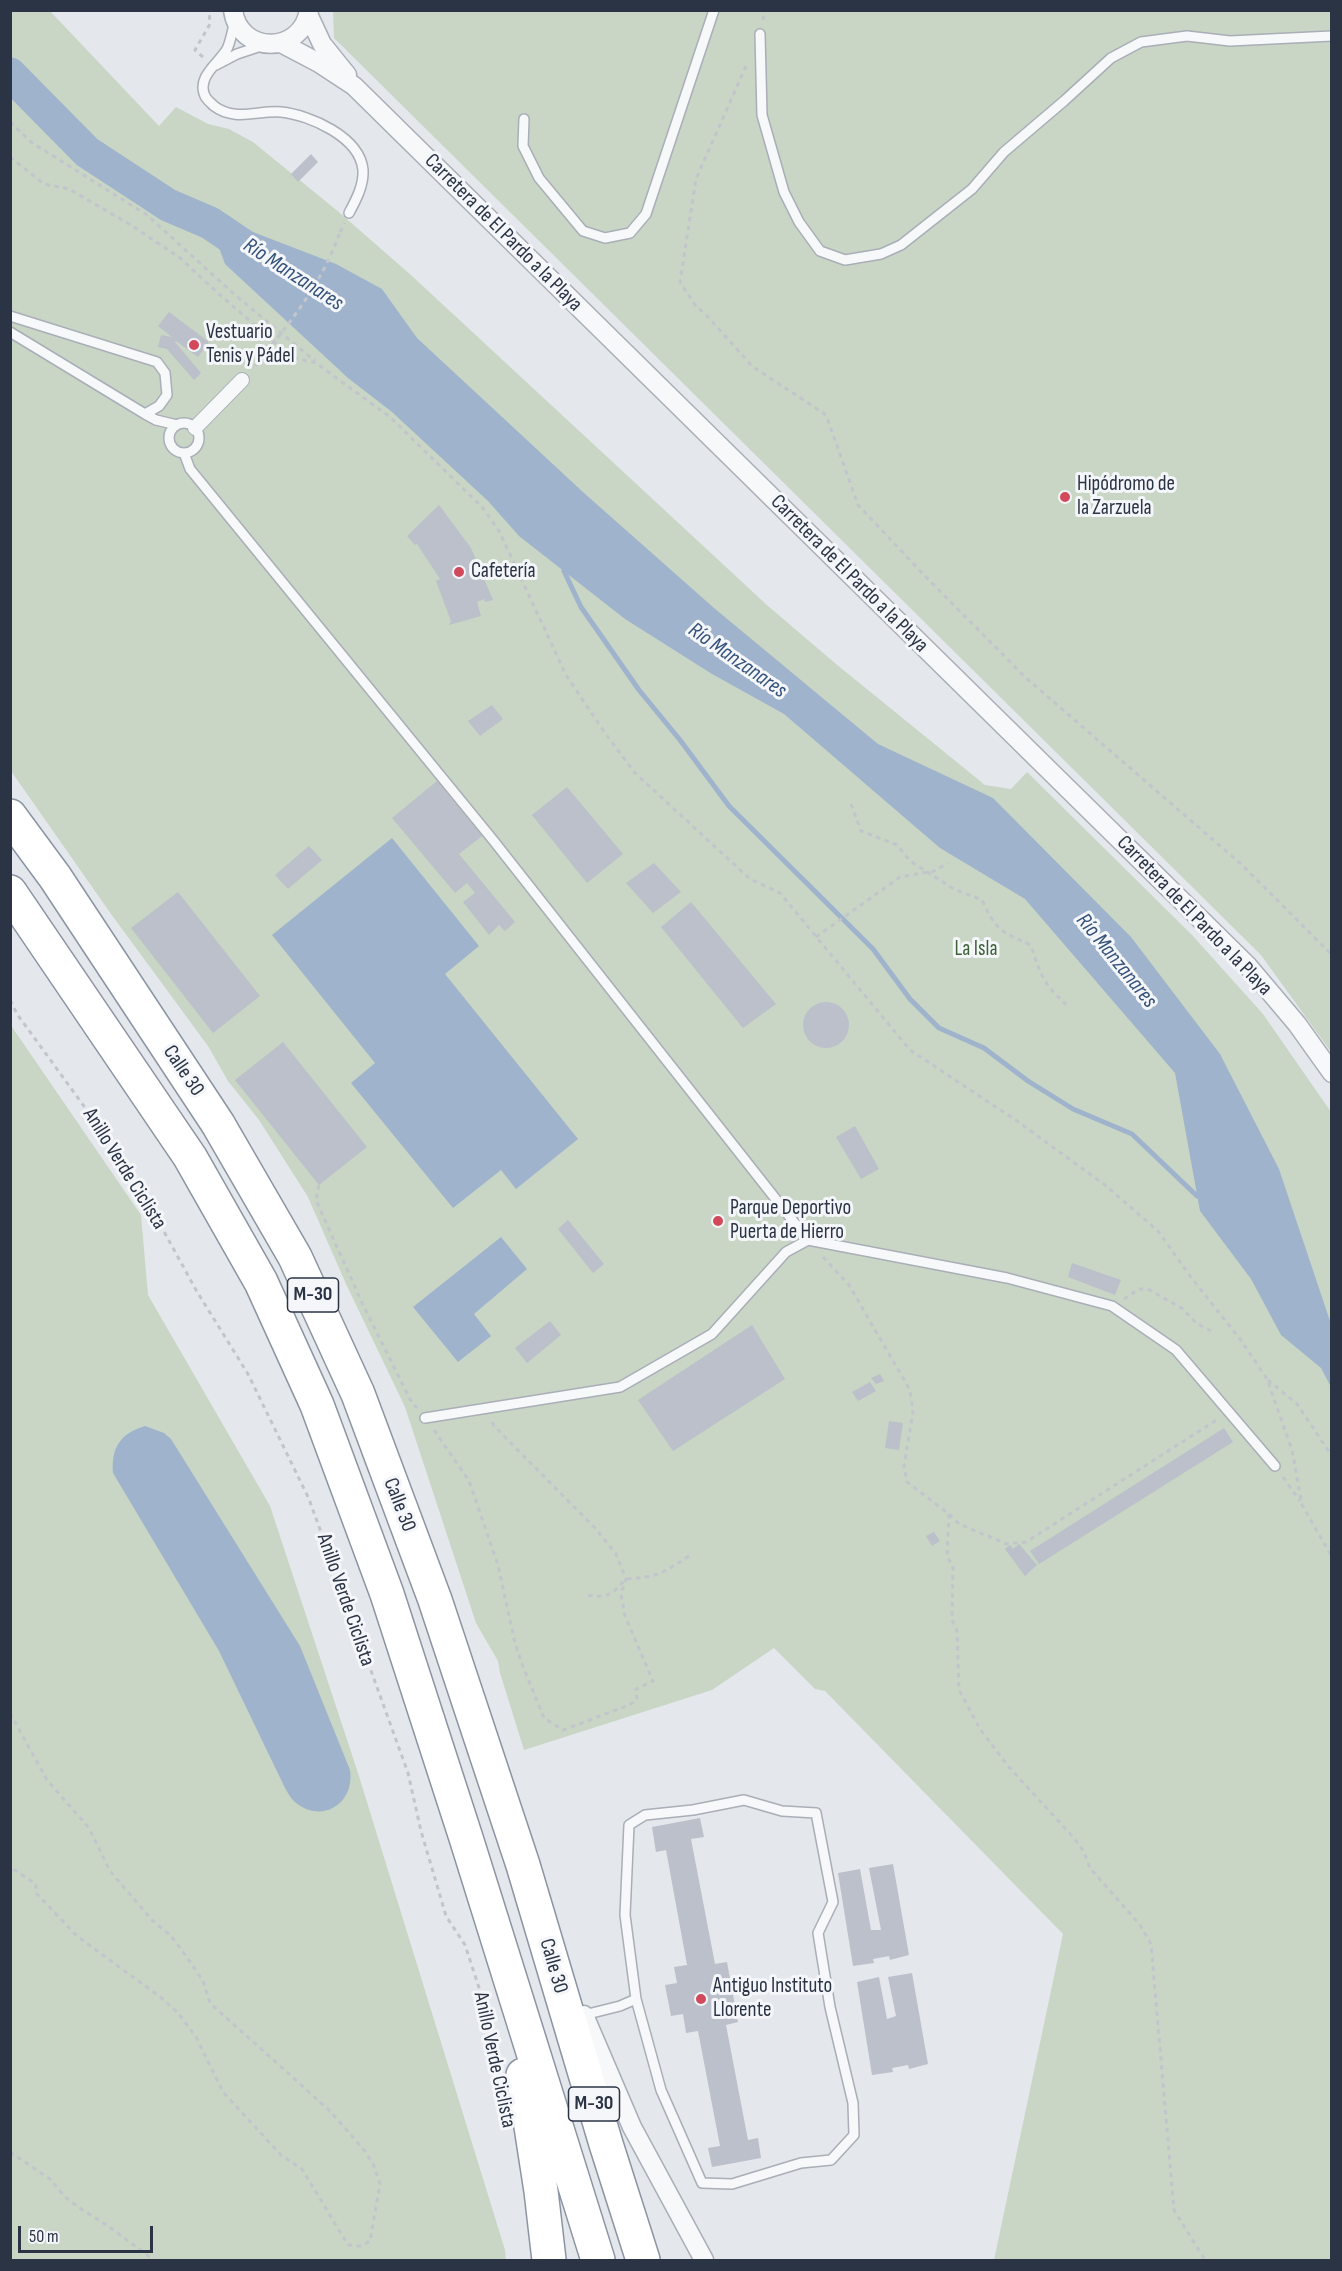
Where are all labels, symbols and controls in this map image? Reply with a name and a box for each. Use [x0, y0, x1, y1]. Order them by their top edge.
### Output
street label: Carretera de El Pardo a la Playa [419, 149, 587, 317]
water label: Río Manzanares [238, 233, 348, 317]
place label: Vestuario Tenis y Pádel [206, 320, 295, 370]
marker: Vestuario Tenis y Pádel [187, 338, 201, 352]
place label: Hipódromo de la Zarzuela [1077, 472, 1175, 522]
street label: Carretera de El Pardo a la Playa [765, 490, 933, 658]
marker: Hipódromo de la Zarzuela [1058, 490, 1072, 504]
place label: Cafetería [471, 559, 536, 585]
marker: Cafetería [452, 565, 466, 579]
water label: Río Manzanares [683, 618, 791, 704]
street label: Carretera de El Pardo a la Playa [1111, 831, 1277, 1001]
water label: Río Manzanares [1070, 908, 1162, 1014]
park label: La Isla [955, 937, 997, 963]
street label: Calle 30 [157, 1041, 209, 1101]
street label: Anillo Verde Ciclista [77, 1104, 171, 1234]
place label: Parque Deportivo Puerta de Hierro [730, 1196, 851, 1246]
marker: Parque Deportivo Puerta de Hierro [711, 1214, 725, 1228]
road number: M-30 [288, 1278, 338, 1312]
street label: Calle 30 [377, 1474, 421, 1536]
street label: Anillo Verde Ciclista [311, 1531, 379, 1669]
street label: Calle 30 [533, 1936, 573, 1996]
place label: Antiguo Instituto Llorente [713, 1974, 832, 2024]
street label: Anillo Verde Ciclista [467, 1990, 521, 2130]
marker: Antiguo Instituto Llorente [694, 1992, 708, 2006]
road number: M-30 [568, 2087, 620, 2121]
scale bar [21, 2214, 156, 2252]
text: 50 m [29, 2226, 59, 2247]

